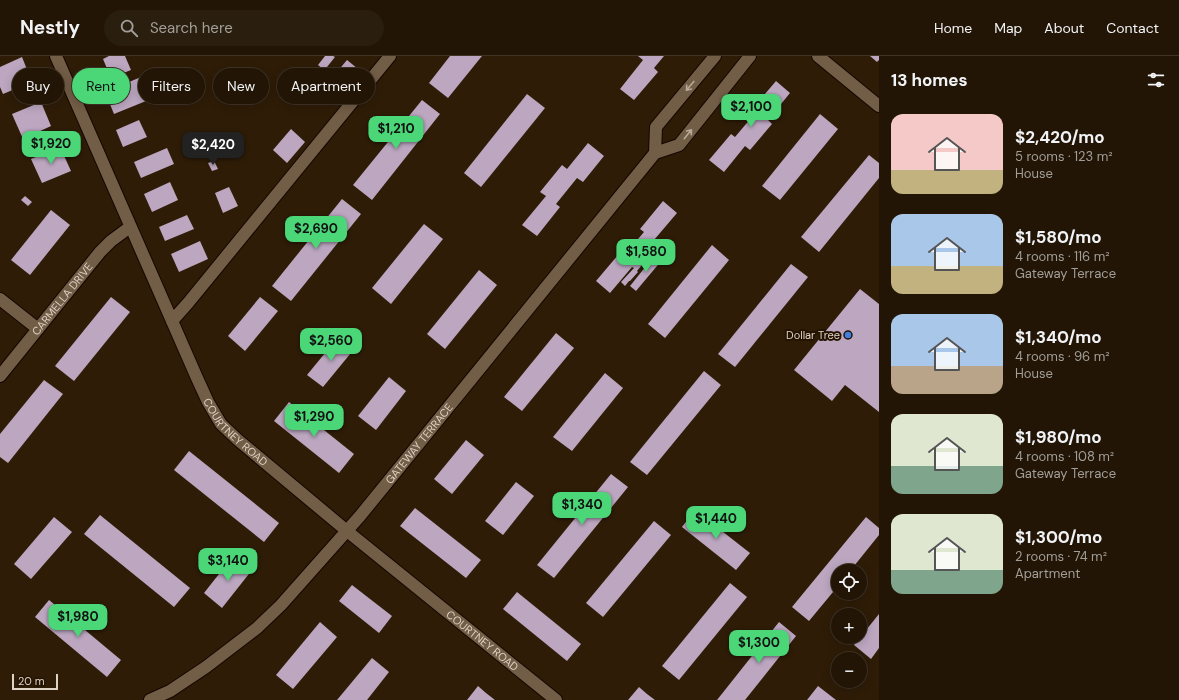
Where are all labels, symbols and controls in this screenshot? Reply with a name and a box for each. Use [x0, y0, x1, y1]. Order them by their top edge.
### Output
search box [104, 10, 384, 46]
text: Nestly [20, 15, 80, 40]
icon: search [118, 17, 140, 39]
text: Search here [150, 18, 233, 38]
text: Home [934, 19, 972, 37]
text: Map [994, 19, 1022, 37]
text: About [1044, 19, 1084, 37]
text: Contact [1106, 19, 1159, 37]
chip: Buy [12, 68, 64, 104]
chip: Rent [72, 68, 130, 104]
chip: Filters [138, 68, 205, 104]
chip: New [213, 68, 269, 104]
chip: Apartment [277, 68, 375, 104]
text: 13 homes [891, 69, 968, 91]
icon: filters [1145, 69, 1167, 91]
one-way arrow [686, 81, 695, 91]
pin: $2,100 [718, 94, 784, 128]
text: $2,100 [730, 98, 772, 115]
pin: $1,210 [363, 116, 429, 150]
text: $1,210 [377, 120, 415, 137]
text: $2,420/mo [1015, 126, 1105, 148]
one-way arrow [683, 128, 692, 139]
icon: home [923, 130, 971, 178]
pin: $1,920 [18, 131, 84, 165]
pin: $2,420 [180, 132, 246, 166]
text: $1,920 [31, 135, 71, 152]
text: $2,420 [191, 136, 235, 153]
text: 5 rooms · 123 m² [1015, 148, 1113, 165]
text: House [1015, 165, 1053, 182]
pin: $2,690 [283, 216, 349, 250]
text: $2,690 [294, 220, 338, 237]
text: $1,580/mo [1015, 226, 1102, 248]
icon: home [923, 230, 971, 278]
pin: $1,580 [613, 239, 679, 273]
text: $1,580 [625, 243, 667, 260]
text: 4 rooms · 116 m² [1015, 248, 1110, 265]
street label: CARMELLA DRIVE [29, 260, 96, 338]
text: Gateway Terrace [1015, 265, 1116, 282]
text: $1,340/mo [1015, 326, 1102, 348]
pin: $2,560 [298, 328, 364, 362]
place label: Dollar Tree [786, 328, 840, 342]
marker: Dollar Tree [843, 330, 853, 340]
icon: home [923, 330, 971, 378]
text: $2,560 [309, 332, 353, 349]
text: 4 rooms · 96 m² [1015, 348, 1110, 365]
text: House [1015, 365, 1053, 382]
street label: COURTNEY ROAD [200, 396, 271, 469]
street label: GATEWAY TERRACE [382, 401, 456, 487]
pin: $1,290 [281, 404, 347, 438]
text: $1,290 [294, 408, 334, 425]
text: $1,980/mo [1015, 426, 1102, 448]
icon: home [923, 430, 971, 478]
text: 4 rooms · 108 m² [1015, 448, 1114, 465]
text: Gateway Terrace [1015, 465, 1116, 482]
pin: $1,340 [549, 492, 615, 526]
text: $1,340 [561, 496, 603, 513]
pin: $1,440 [683, 506, 749, 540]
text: $1,440 [695, 510, 737, 527]
text: $1,300/mo [1015, 526, 1102, 548]
icon: home [923, 530, 971, 578]
pin: $3,140 [195, 548, 261, 582]
text: 2 rooms · 74 m² [1015, 548, 1107, 565]
text: $3,140 [207, 552, 249, 569]
map controls [831, 564, 867, 688]
button: locate [831, 564, 867, 600]
text: Apartment [1015, 565, 1080, 582]
pin: $1,980 [45, 604, 111, 638]
street label: COURTNEY ROAD [443, 607, 522, 674]
text: $1,980 [57, 608, 99, 625]
button: + [831, 608, 867, 644]
pin: $1,300 [726, 630, 792, 664]
text: $1,300 [738, 634, 780, 651]
button: − [831, 652, 867, 688]
scale bar [12, 672, 58, 691]
text: 20 m [18, 674, 44, 688]

